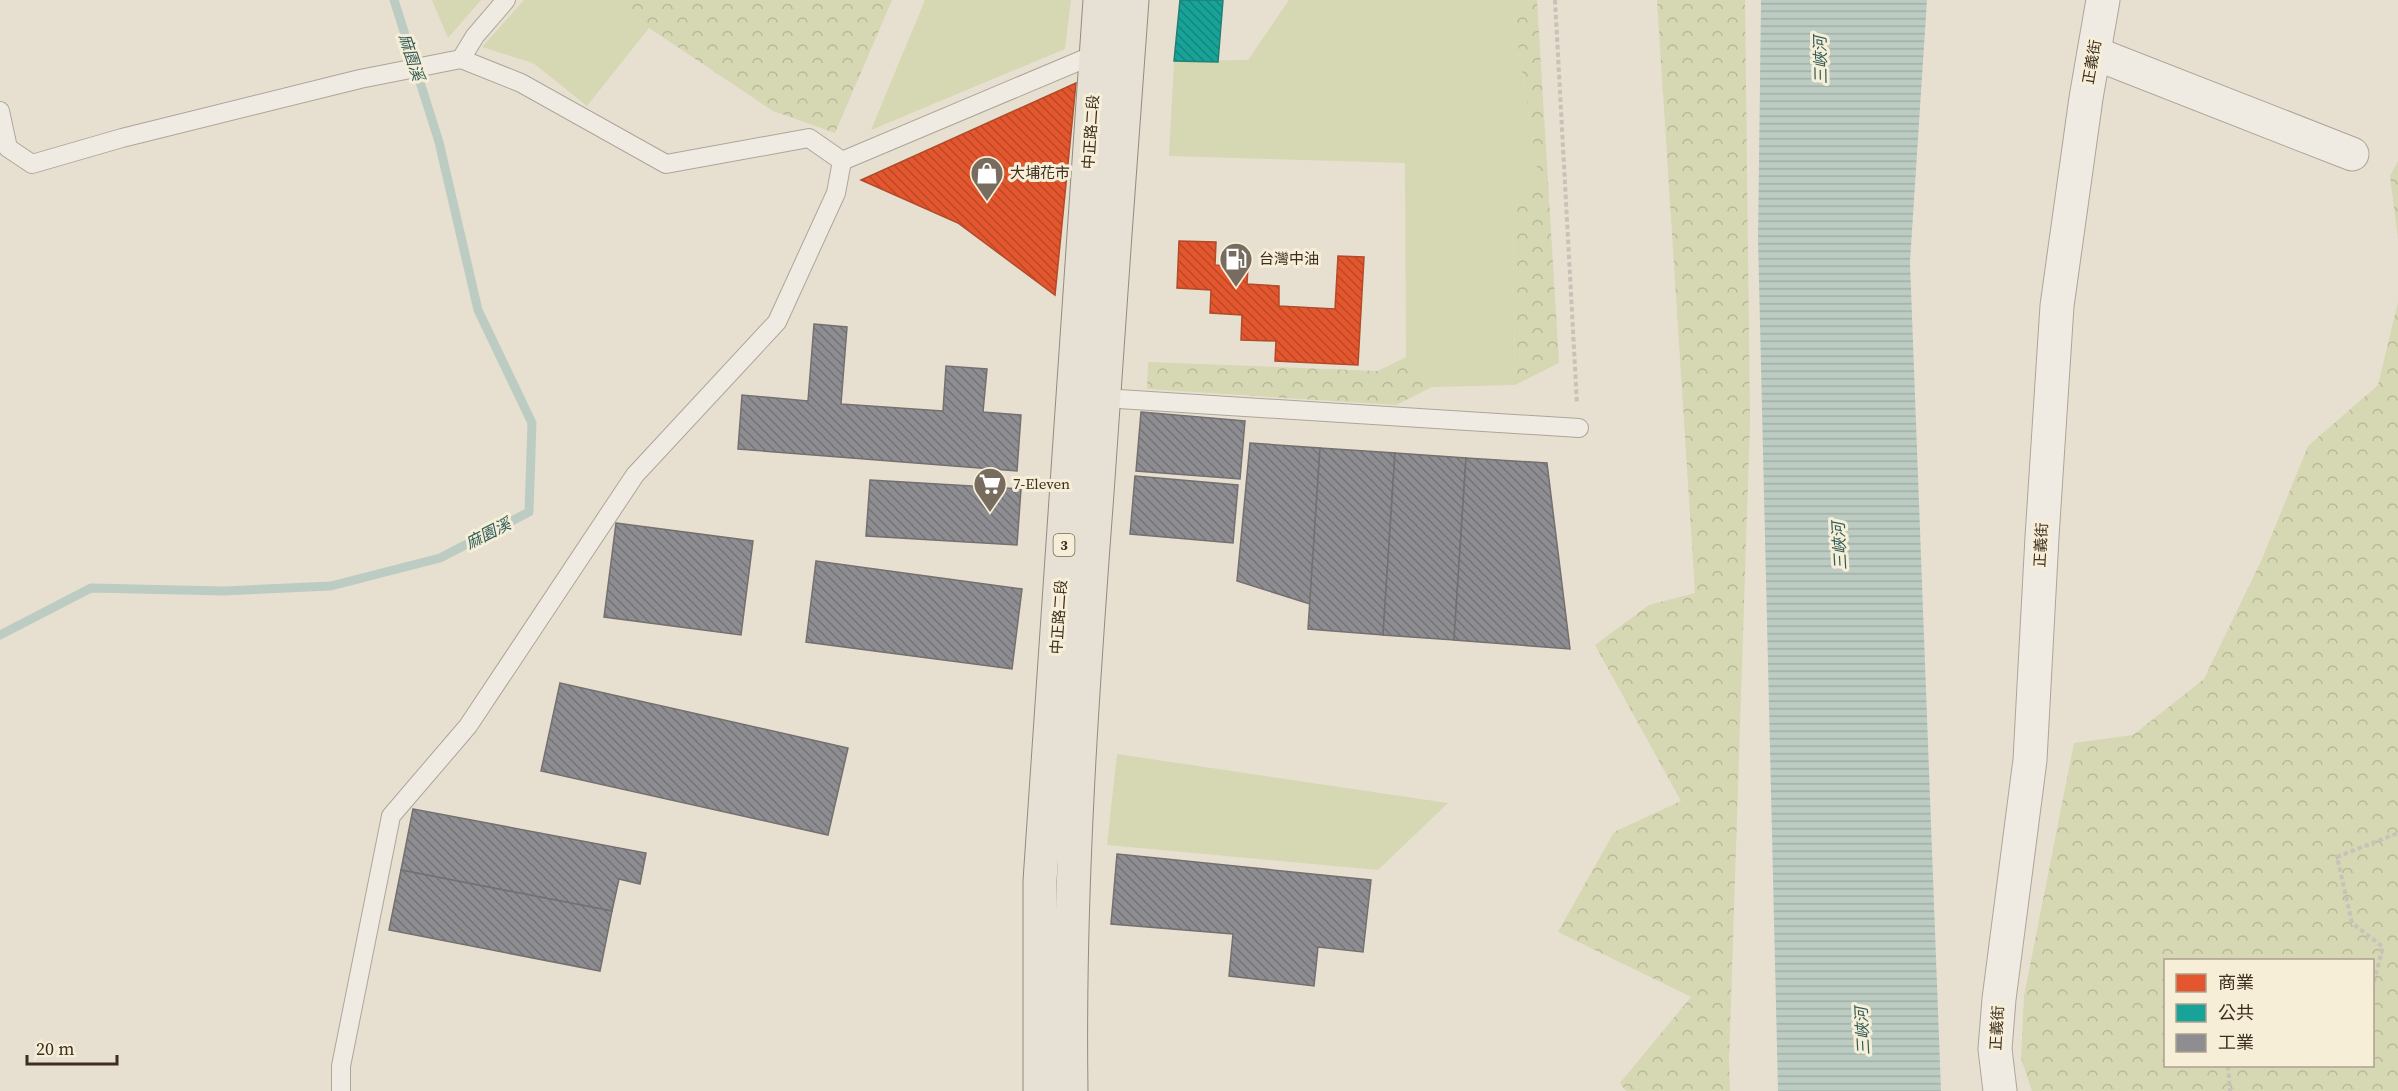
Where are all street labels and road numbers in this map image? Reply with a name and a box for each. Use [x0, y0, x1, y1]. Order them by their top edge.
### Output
street label: 正義街 [2077, 38, 2106, 86]
street label: 中正路二段 [1077, 94, 1104, 170]
street label: 正義街 [2029, 522, 2052, 568]
road number: 3 [1054, 534, 1074, 556]
street label: 中正路二段 [1045, 579, 1072, 655]
street label: 正義街 [1985, 1005, 2008, 1051]

